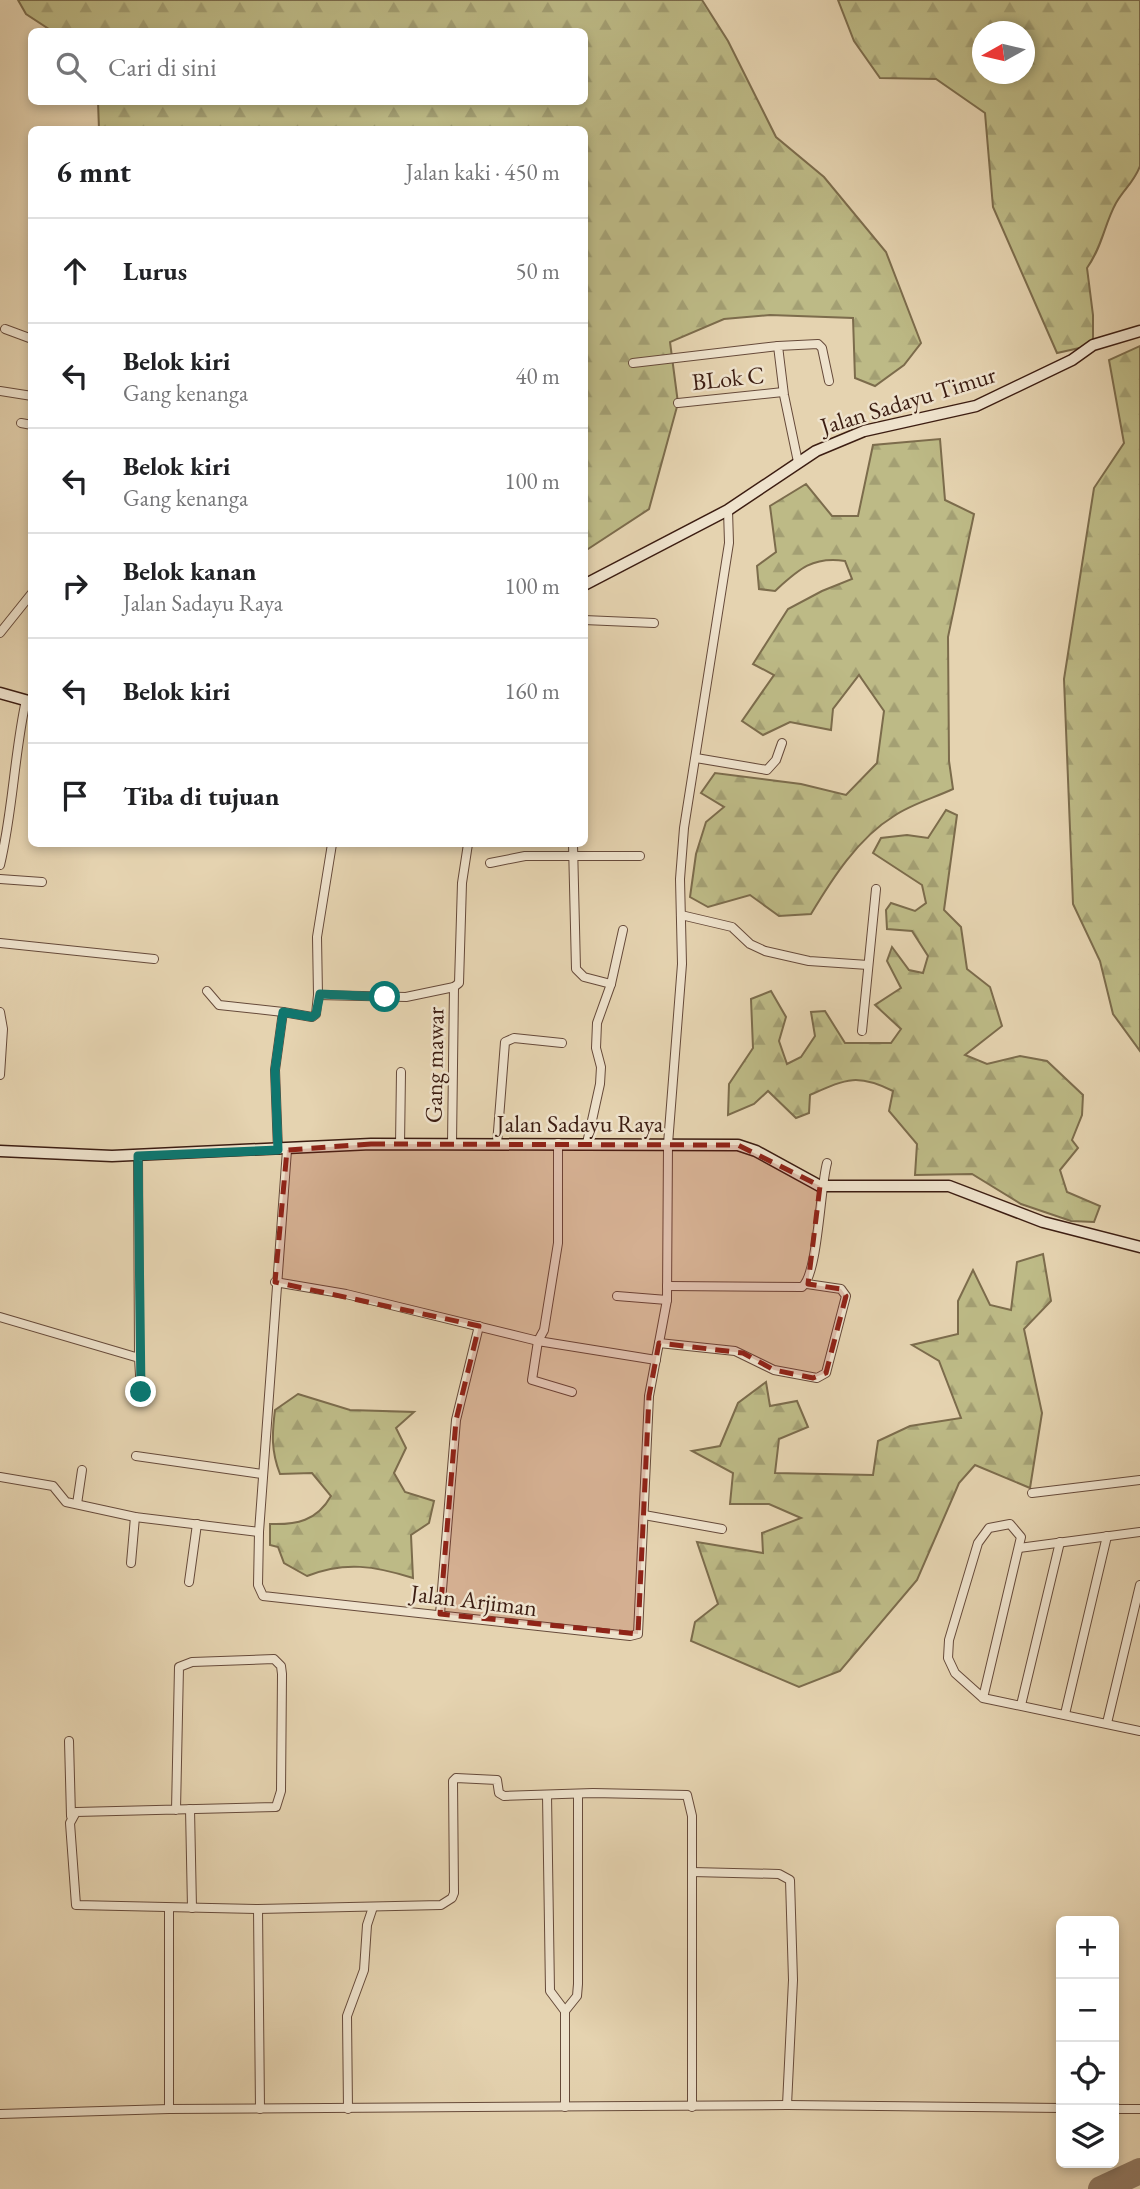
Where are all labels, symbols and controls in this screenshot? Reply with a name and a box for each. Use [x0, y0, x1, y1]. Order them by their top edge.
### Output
north arrow [972, 21, 1035, 84]
search box [28, 28, 588, 105]
icon: search [52, 48, 90, 86]
text: Cari di sini [108, 50, 217, 84]
text: 6 mnt [56, 152, 131, 191]
text: Jalan kaki · 450 m [406, 157, 560, 187]
icon: ahead [56, 252, 94, 290]
text: Lurus [123, 254, 187, 288]
text: 50 m [515, 256, 560, 286]
text: Belok kiri [123, 344, 230, 378]
icon: left [56, 357, 94, 395]
street label: BLok C [690, 359, 766, 397]
street label: Jalan Sadayu Timur [815, 359, 1000, 442]
text: 40 m [515, 361, 560, 391]
text: Gang kenanga [123, 378, 248, 408]
text: Belok kiri [123, 449, 230, 483]
icon: left [56, 462, 94, 500]
text: 100 m [504, 466, 560, 496]
text: Gang kenanga [123, 483, 248, 513]
text: Belok kanan [123, 554, 257, 588]
icon: right [56, 567, 94, 605]
text: 100 m [504, 571, 560, 601]
text: Jalan Sadayu Raya [123, 588, 283, 618]
icon: left [56, 672, 94, 710]
text: Belok kiri [123, 674, 230, 708]
text: 160 m [504, 676, 560, 706]
icon: arrive [56, 777, 94, 815]
text: Tiba di tujuan [123, 779, 279, 813]
route start [369, 981, 400, 1012]
street label: Gang mawar [417, 1007, 451, 1123]
street label: Jalan Sadayu Raya [495, 1108, 664, 1139]
route end [125, 1376, 156, 1407]
street label: Jalan Arjiman [407, 1577, 539, 1623]
map controls [1056, 1916, 1119, 2168]
button: + [1056, 1916, 1119, 1979]
button: − [1056, 1979, 1119, 2042]
button: locate [1056, 2042, 1119, 2105]
button: layers [1056, 2105, 1119, 2168]

